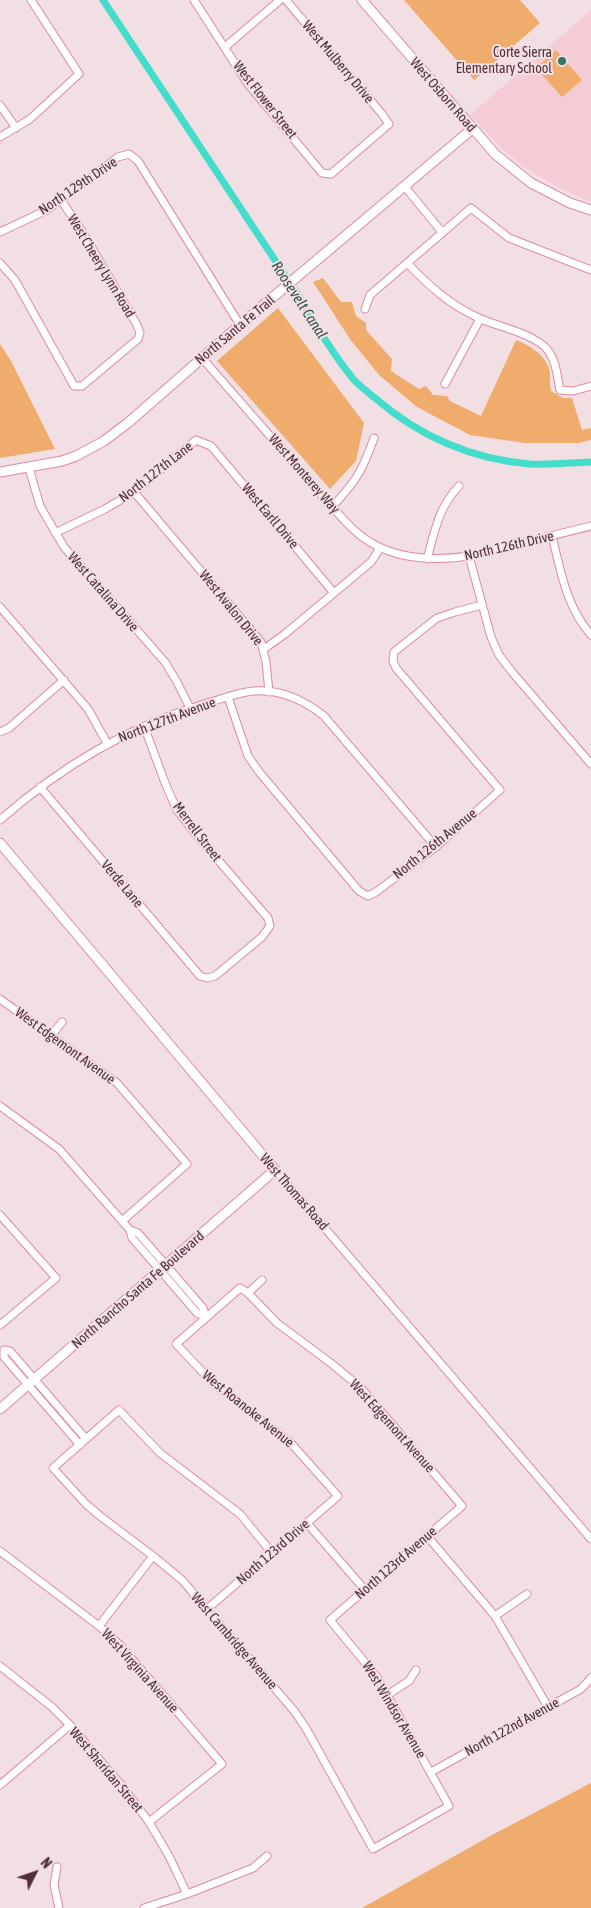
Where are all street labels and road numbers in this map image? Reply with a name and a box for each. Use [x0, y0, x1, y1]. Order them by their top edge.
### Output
street label: West Mulberry Drive [298, 17, 378, 107]
street label: West Osborn Road [406, 54, 480, 136]
street label: West Flower Street [229, 58, 301, 142]
street label: North 129th Drive [35, 154, 121, 218]
street label: West Cheery Lynn Road [64, 211, 138, 321]
street label: North Santa Fe Trail [192, 292, 278, 368]
street label: West Monterey Way [265, 431, 343, 517]
street label: North 127th Lane [116, 438, 196, 506]
street label: West Earll Drive [238, 480, 302, 552]
street label: North 126th Drive [463, 528, 555, 564]
street label: West Catalina Drive [64, 549, 142, 635]
street label: West Avalon Drive [196, 567, 266, 649]
street label: North 127th Avenue [116, 694, 218, 746]
street label: Merrell Street [169, 799, 225, 865]
street label: North 126th Avenue [390, 805, 480, 883]
street label: Verde Lane [97, 857, 147, 911]
street label: West Edgemont Avenue [12, 1004, 118, 1088]
street label: West Thomas Road [256, 1150, 332, 1234]
street label: North Rancho Santa Fe Boulevard [68, 1228, 208, 1352]
street label: West Roanoke Avenue [199, 1367, 297, 1451]
street label: West Edgemont Avenue [346, 1376, 438, 1476]
street label: North 123rd Drive [233, 1516, 313, 1588]
street label: North 123rd Avenue [352, 1523, 440, 1603]
street label: West Cambridge Avenue [187, 1589, 281, 1693]
street label: West Virginia Avenue [98, 1626, 182, 1716]
street label: West Windsor Avenue [358, 1658, 430, 1762]
street label: North 122nd Avenue [462, 1694, 562, 1760]
street label: West Sheridan Street [66, 1724, 146, 1816]

